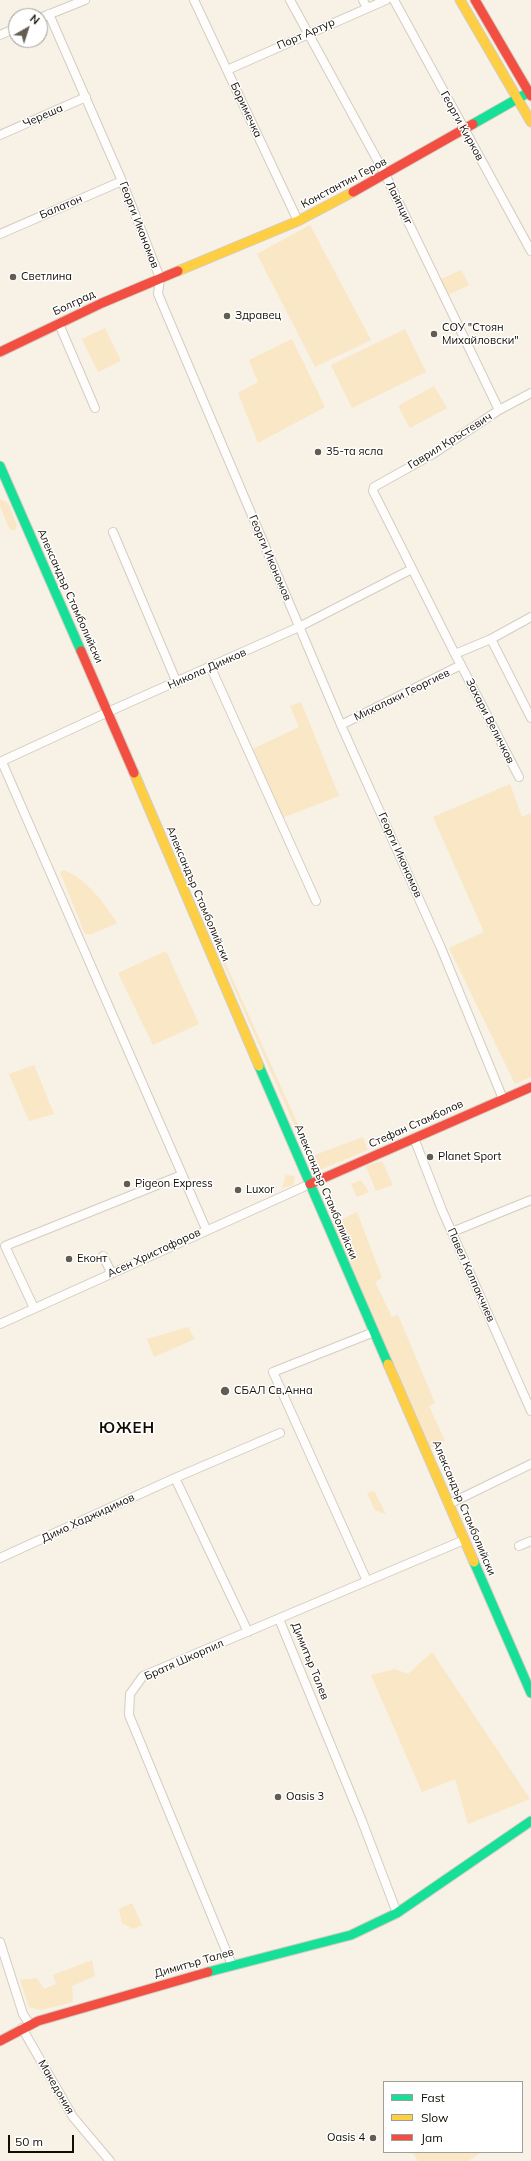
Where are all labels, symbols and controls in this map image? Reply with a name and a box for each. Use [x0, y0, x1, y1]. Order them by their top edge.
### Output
north arrow [8, 8, 48, 48]
text: N [27, 11, 43, 28]
street label: Порт Артур [275, 15, 337, 53]
street label: Боримечка [227, 80, 265, 140]
street label: Георги Кирков [438, 89, 486, 163]
street label: Череша [21, 101, 65, 131]
street label: Константин Геров [299, 155, 389, 211]
street label: Лайпциг [383, 179, 415, 227]
street label: Георги Икономов [116, 180, 162, 270]
street label: Балатон [38, 192, 84, 222]
place label: Светлина [21, 270, 72, 284]
marker: Светлина [8, 272, 18, 282]
street label: Болград [51, 287, 97, 319]
place label: Здравец [235, 309, 281, 323]
marker: Здравец [222, 311, 232, 321]
place label: СОУ "Стоян Михайловски" [442, 321, 518, 347]
marker: СОУ "Стоян Михайловски" [429, 329, 439, 339]
street label: Гаврил Кръстевич [406, 410, 494, 472]
place label: 35-та ясла [326, 445, 383, 459]
marker: 35-та ясла [313, 447, 323, 457]
street label: Георги Икономов [246, 513, 294, 603]
street label: Александър Стамболийски [34, 527, 106, 665]
street label: Никола Димков [166, 646, 248, 692]
street label: Михалаки Георгиев [352, 666, 452, 724]
street label: Захари Величков [463, 676, 517, 766]
street label: Георги Икономов [375, 810, 425, 900]
street label: Александър Стамболийски [163, 824, 233, 964]
street label: Стефан Стамболов [367, 1097, 465, 1151]
street label: Александър Стамболийски [291, 1122, 361, 1262]
place label: Planet Sport [438, 1150, 501, 1164]
marker: Planet Sport [425, 1152, 435, 1162]
place label: Pigeon Express [135, 1177, 213, 1191]
marker: Pigeon Express [122, 1179, 132, 1189]
place label: Luxor [246, 1183, 274, 1197]
marker: Luxor [233, 1185, 243, 1195]
street label: Асен Христофоров [105, 1226, 203, 1280]
street label: Павел Калпакчиев [444, 1226, 498, 1324]
place label: Еконт [77, 1252, 107, 1266]
marker: Еконт [64, 1254, 74, 1264]
place label: СБАЛ Св,Анна [234, 1384, 313, 1398]
marker: СБАЛ Св,Анна [219, 1385, 231, 1397]
district label: ЮЖЕН [99, 1419, 155, 1437]
street label: Александър Стамболийски [429, 1438, 499, 1578]
street label: Димо Хаджидимов [39, 1491, 137, 1545]
street label: Димитър Талев [288, 1620, 332, 1702]
street label: Братя Шкорпил [142, 1637, 226, 1683]
place label: Oasis 3 [286, 1790, 324, 1804]
marker: Oasis 3 [273, 1792, 283, 1802]
street label: Димитър Талев [153, 1945, 235, 1981]
street label: Македония [35, 2058, 77, 2116]
legend [383, 2081, 523, 2153]
text: Fast [421, 2090, 445, 2105]
text: Slow [421, 2110, 449, 2125]
scale bar [10, 2127, 76, 2153]
text: Jam [421, 2130, 443, 2145]
place label: Oasis 4 [327, 2131, 365, 2145]
marker: Oasis 4 [368, 2133, 378, 2143]
text: 50 m [15, 2134, 43, 2149]

